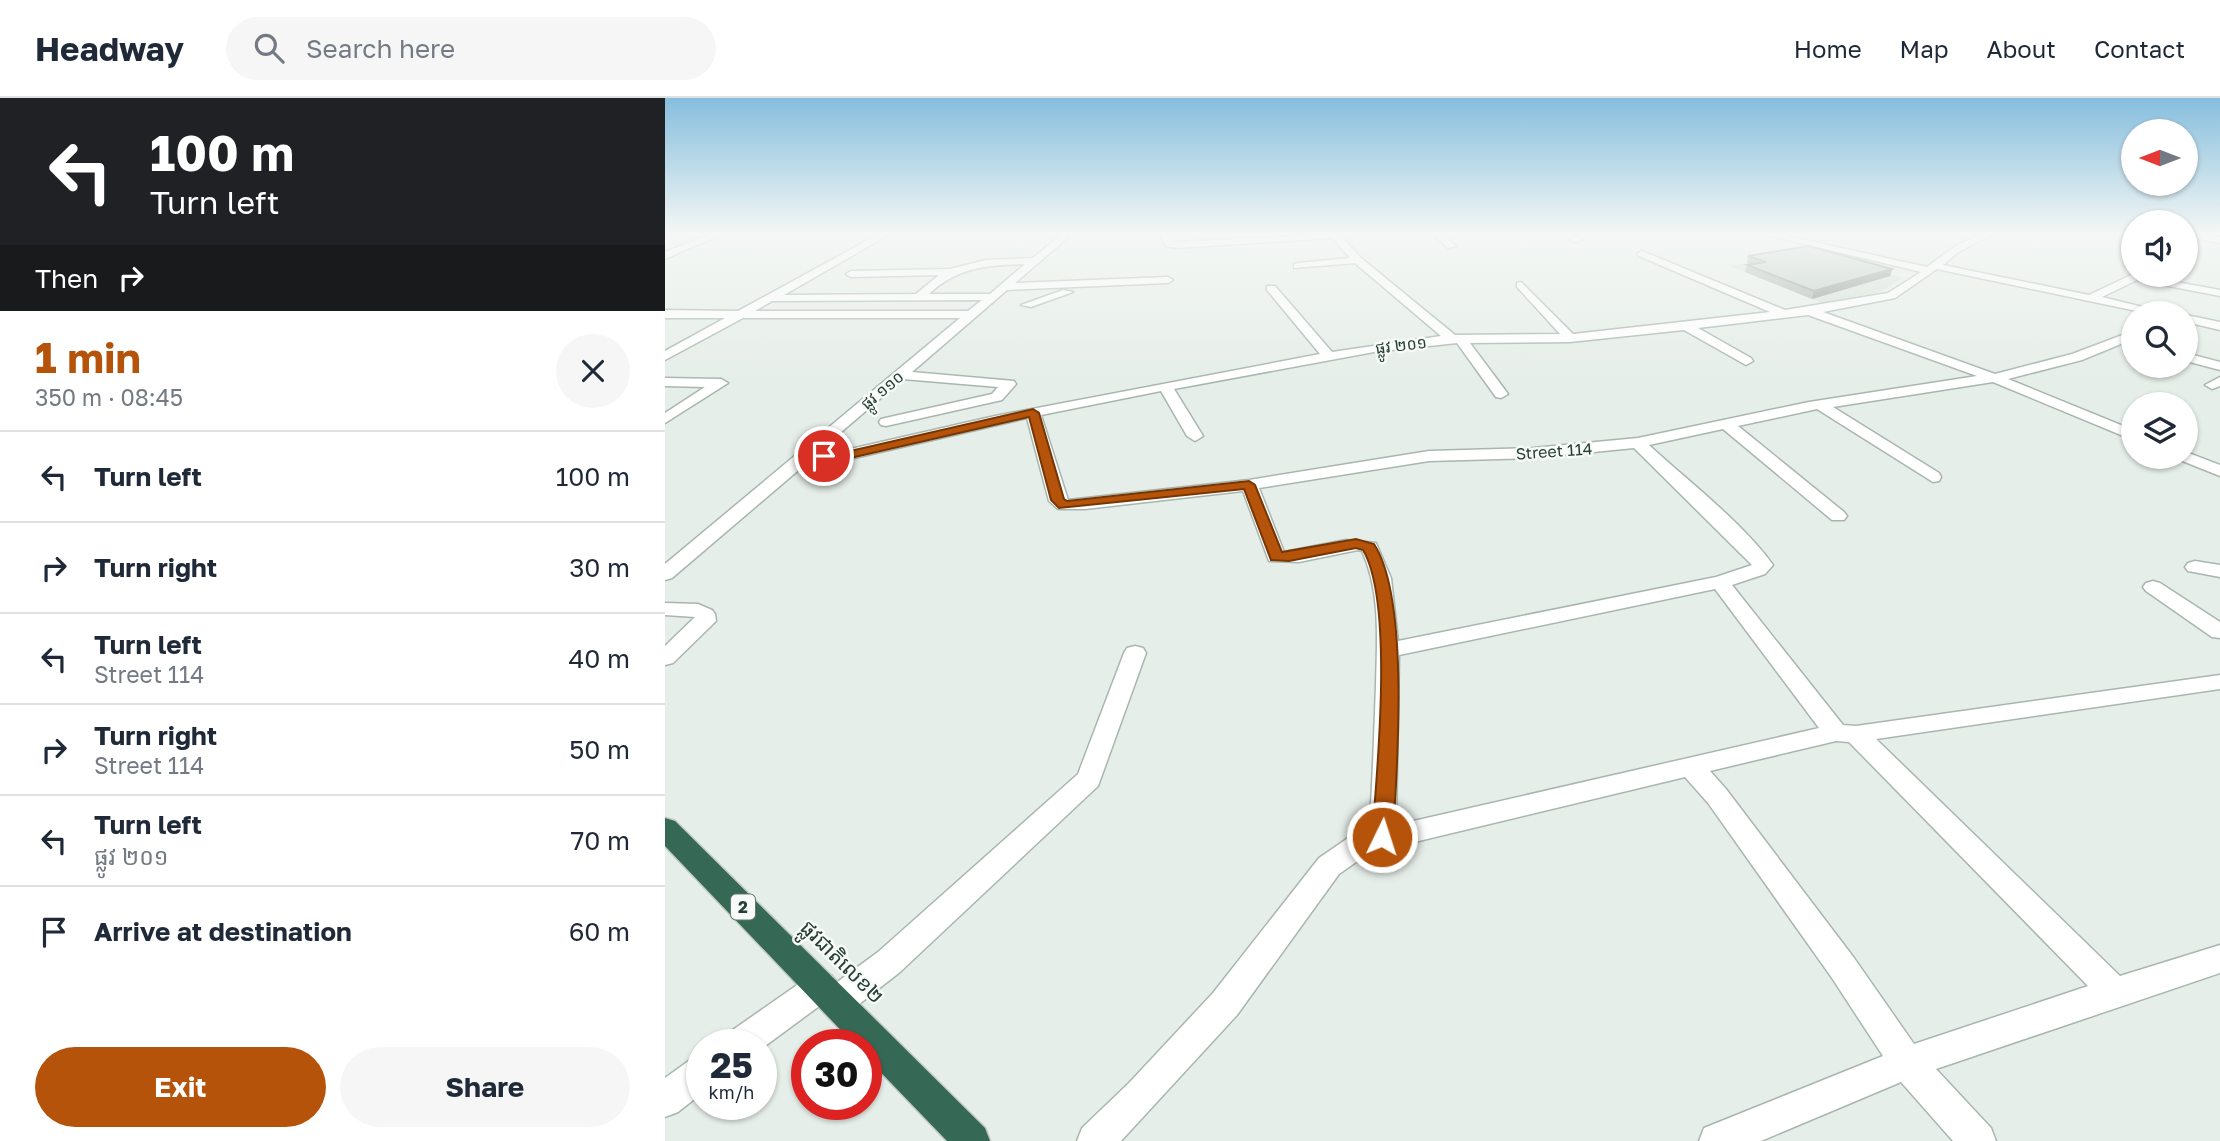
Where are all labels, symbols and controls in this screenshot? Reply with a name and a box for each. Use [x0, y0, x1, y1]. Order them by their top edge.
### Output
search box [226, 17, 716, 80]
text: Headway [35, 29, 184, 68]
icon: search [250, 29, 288, 67]
text: Search here [306, 33, 455, 64]
text: Home [1794, 34, 1862, 63]
text: Map [1900, 34, 1949, 63]
text: About [1987, 34, 2056, 63]
text: Contact [2094, 34, 2185, 63]
north arrow [2121, 119, 2198, 196]
map controls [2121, 119, 2198, 469]
text: 100 m [150, 123, 294, 182]
icon: left [35, 126, 126, 217]
text: Turn left [150, 183, 279, 221]
button: sound [2121, 210, 2198, 287]
icon: right [112, 259, 150, 297]
text: Then [35, 263, 98, 294]
button: search [2121, 301, 2198, 378]
text: 1 min [35, 332, 141, 382]
street label: ផ្លូវ ២០១ [1374, 332, 1428, 363]
button: close [556, 334, 630, 408]
street label: ផ្លូវ ១១០ [856, 366, 911, 417]
text: 350 m · 08:45 [35, 383, 183, 411]
button: layers [2121, 392, 2198, 469]
pin [794, 426, 854, 486]
icon: arrive [805, 437, 843, 475]
street label: Street 114 [1515, 438, 1593, 464]
icon: left [35, 458, 73, 496]
text: Turn left [94, 461, 202, 492]
text: 100 m [556, 461, 630, 492]
icon: right [35, 549, 73, 587]
text: Turn right [94, 552, 217, 583]
text: 30 m [569, 552, 630, 583]
text: Turn left [94, 629, 202, 660]
icon: left [35, 640, 73, 678]
text: 40 m [569, 643, 630, 674]
text: Street 114 [94, 660, 204, 688]
text: Turn right [94, 720, 217, 751]
icon: right [35, 731, 73, 769]
text: 50 m [569, 734, 630, 765]
text: Street 114 [94, 751, 204, 779]
position arrow [1345, 800, 1419, 874]
text: Turn left [94, 809, 202, 840]
icon: left [35, 822, 73, 860]
text: 70 m [571, 825, 630, 856]
text: ផ្លូវ ២០១ [94, 842, 168, 870]
road number: 2 [731, 894, 755, 920]
icon: arrive [35, 913, 73, 951]
street label: ផ្លូវជាតិលេខ២ [790, 914, 890, 1014]
text: Arrive at destination [94, 916, 352, 947]
text: 60 m [569, 916, 630, 947]
speed limit sign: 30 [791, 1029, 882, 1120]
text: 25 [710, 1044, 753, 1086]
button: Exit [35, 1047, 326, 1127]
button: Share [340, 1047, 630, 1127]
text: km/h [709, 1081, 754, 1103]

